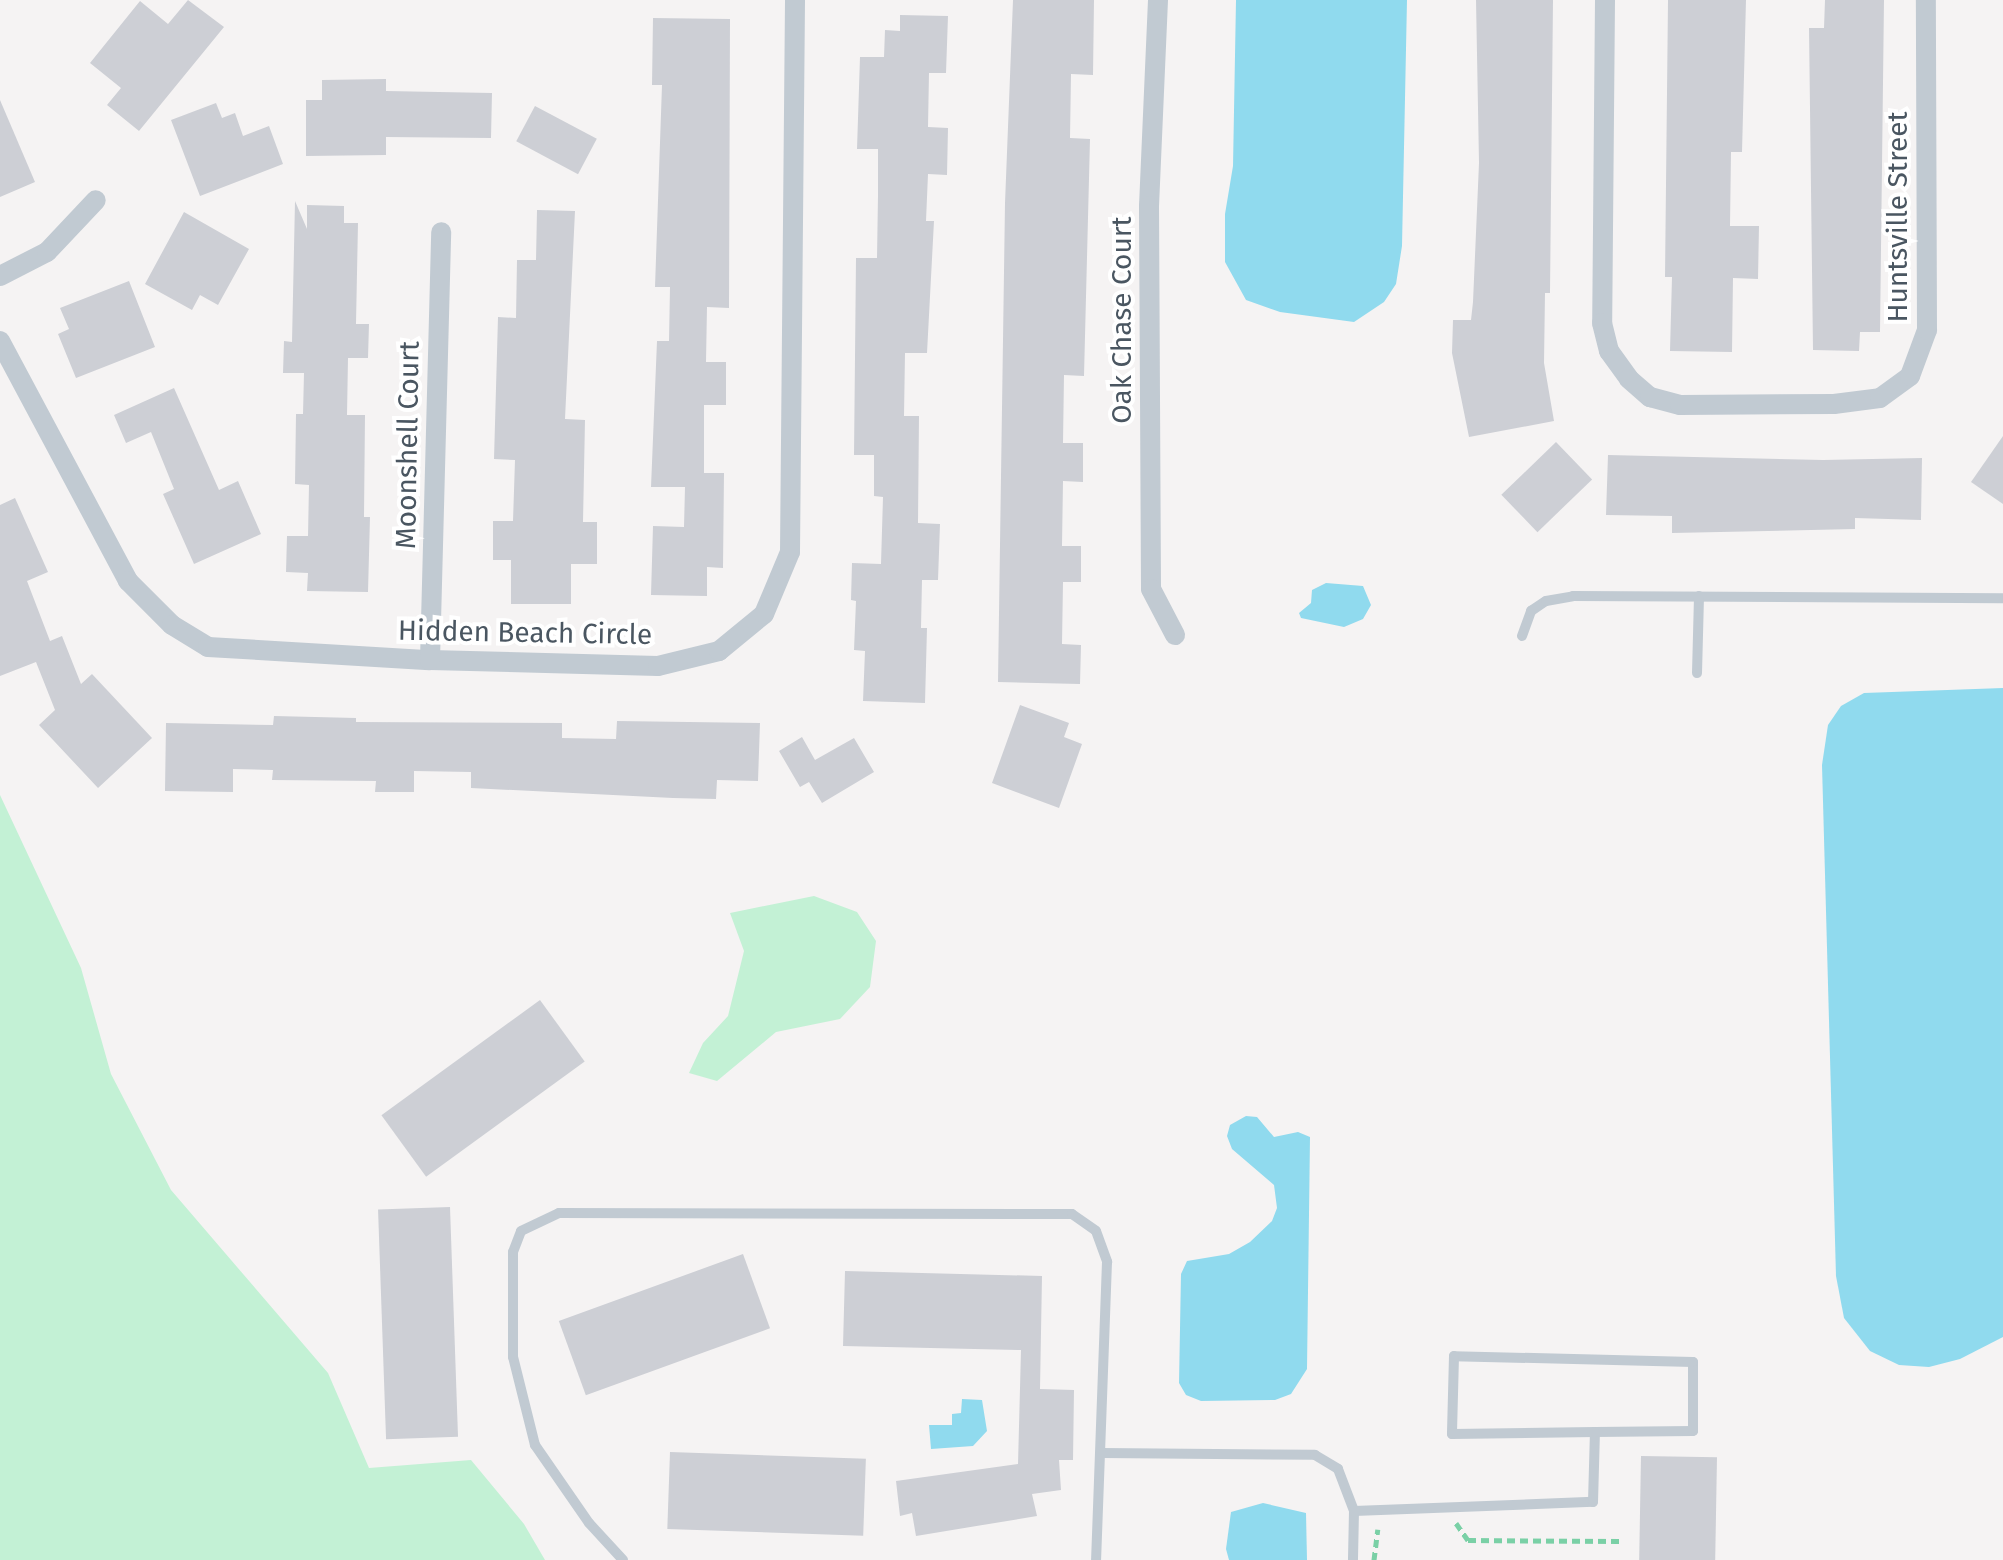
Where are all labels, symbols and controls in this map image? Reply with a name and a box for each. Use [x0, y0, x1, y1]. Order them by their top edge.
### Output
street label: Huntsville Street [1881, 111, 1915, 323]
street label: Oak Chase Court [1105, 216, 1139, 424]
street label: Moonshell Court [389, 341, 427, 549]
street label: Hidden Beach Circle [398, 614, 652, 652]

